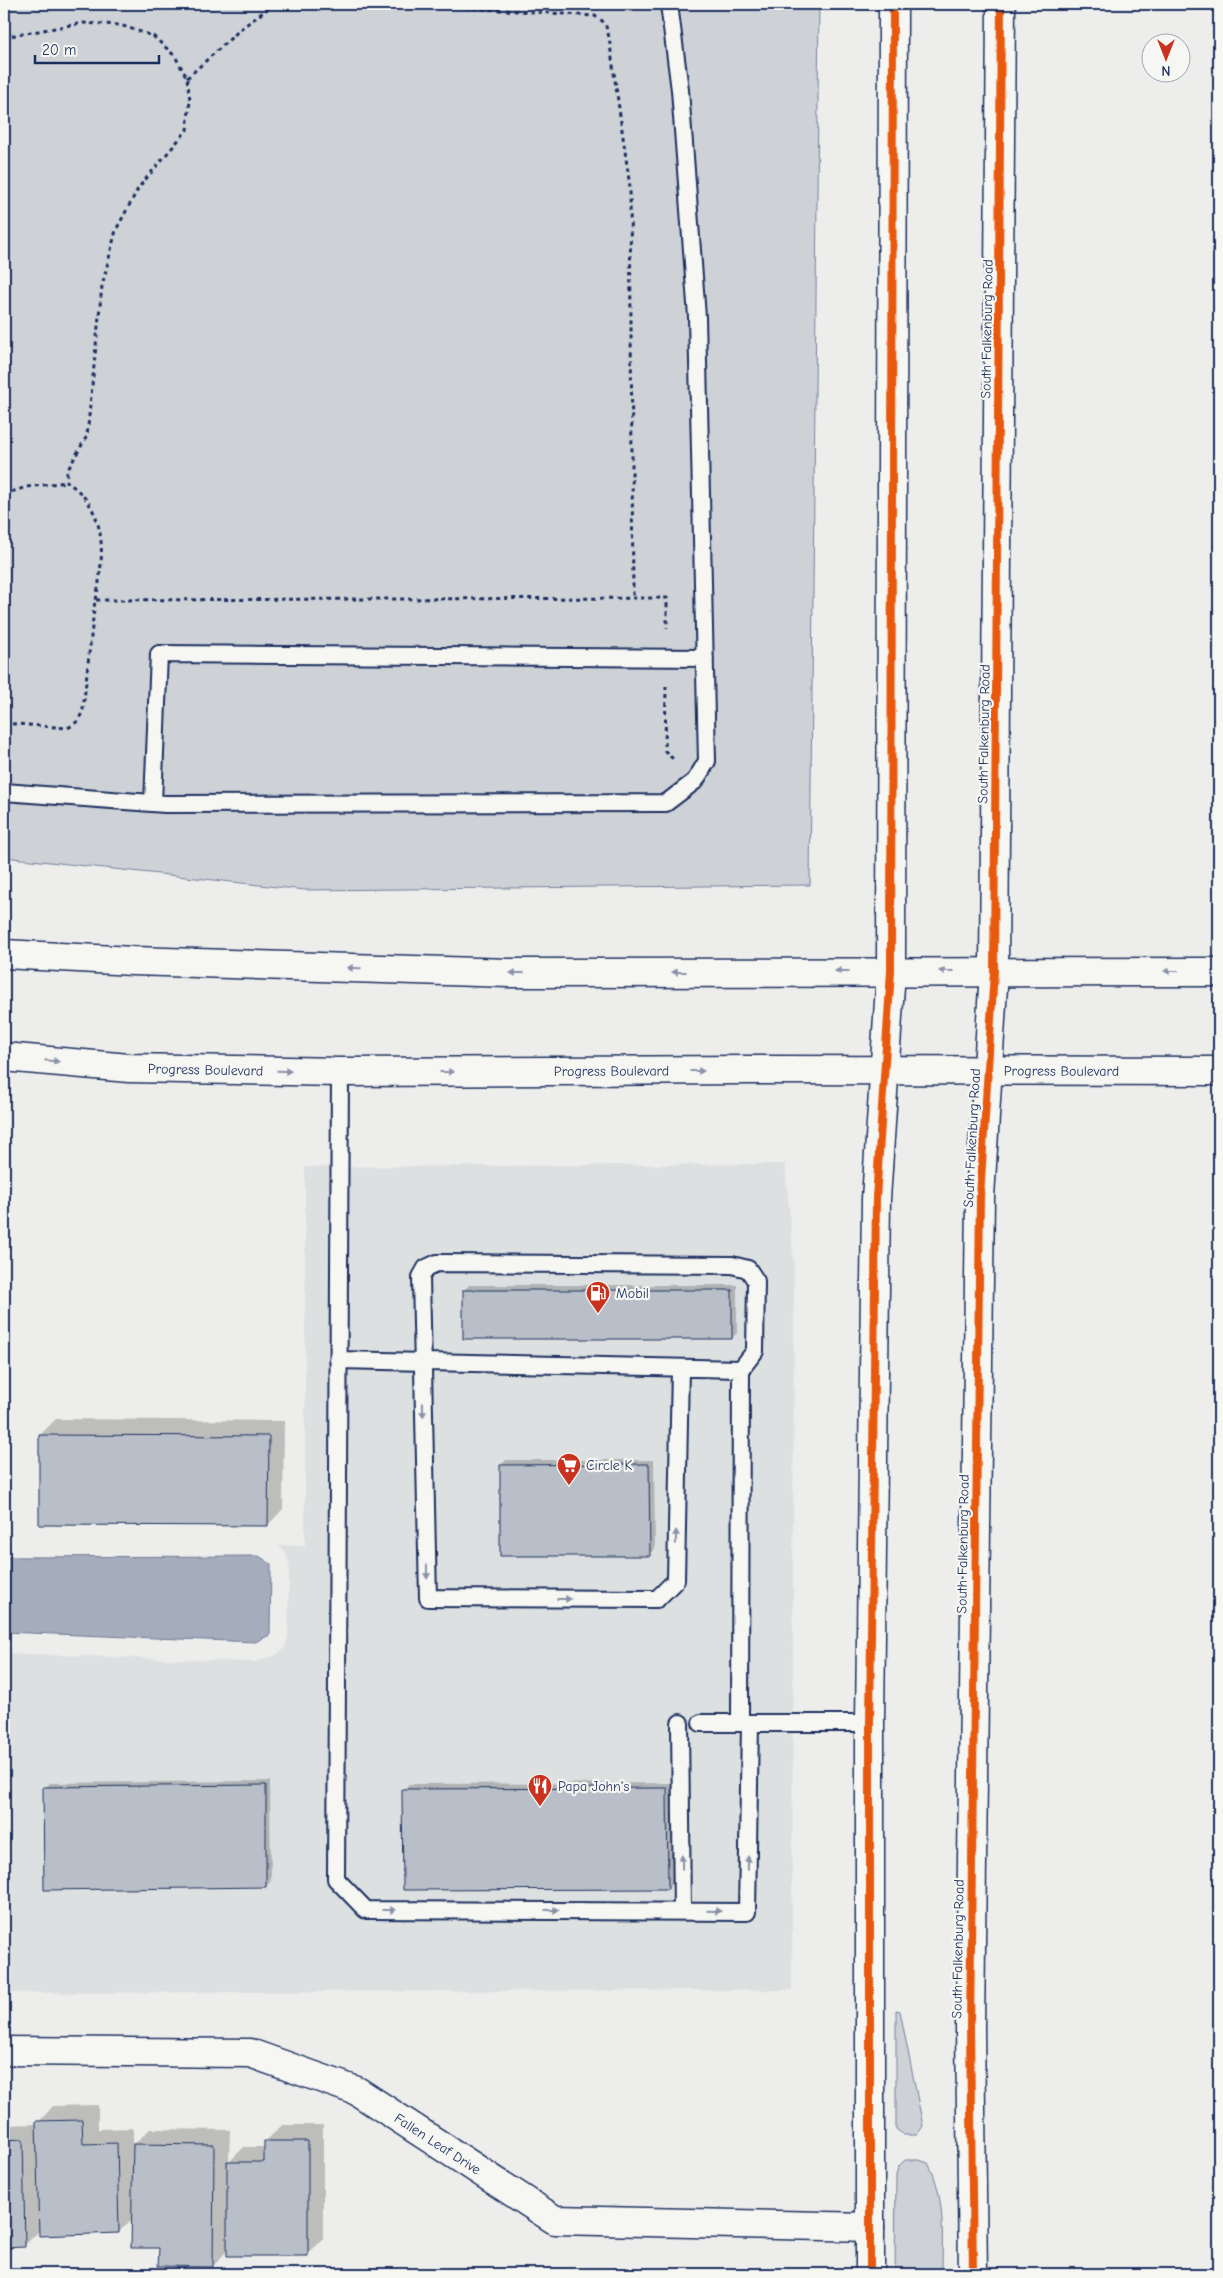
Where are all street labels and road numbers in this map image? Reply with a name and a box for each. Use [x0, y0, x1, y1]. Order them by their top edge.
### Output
street label: South Falkenburg Road [977, 259, 997, 399]
street label: South Falkenburg Road [974, 664, 994, 804]
street label: Progress Boulevard [148, 1060, 263, 1079]
street label: Progress Boulevard [554, 1062, 669, 1079]
street label: Progress Boulevard [1004, 1062, 1119, 1079]
street label: South Falkenburg Road [960, 1068, 984, 1208]
street label: South Falkenburg Road [953, 1474, 973, 1614]
street label: South Falkenburg Road [948, 1879, 968, 2019]
street label: Fallen Leaf Drive [391, 2109, 484, 2178]

